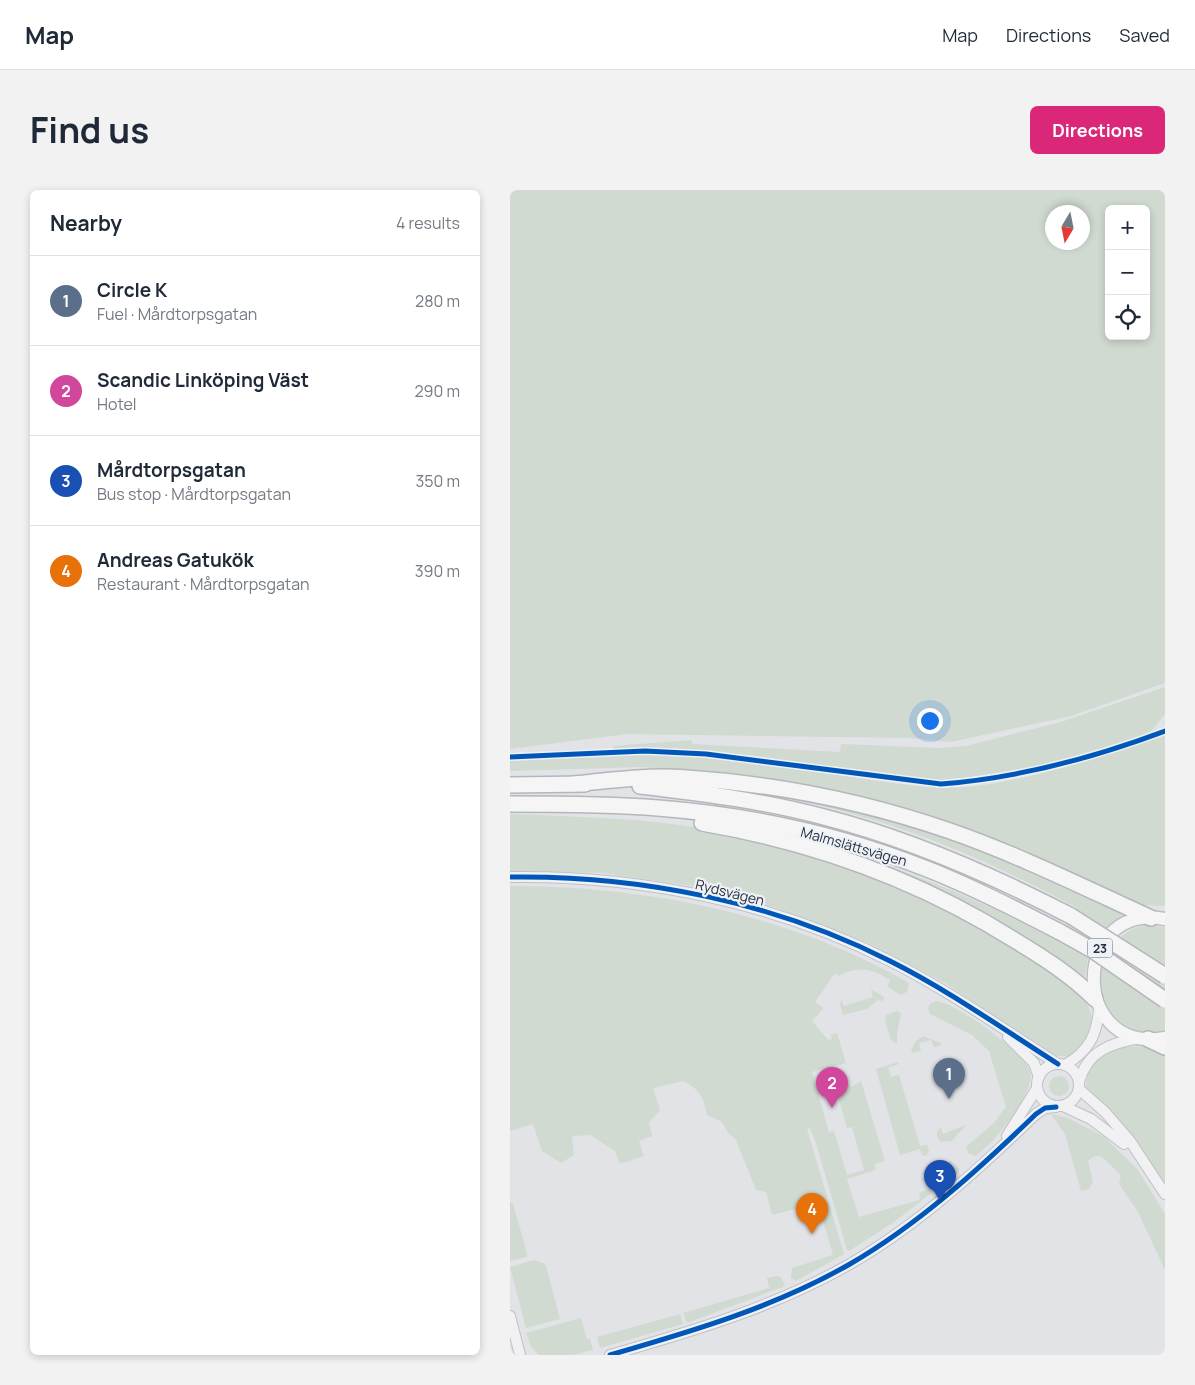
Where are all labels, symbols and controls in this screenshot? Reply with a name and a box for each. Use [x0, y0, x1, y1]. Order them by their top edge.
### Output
text: Map [25, 18, 74, 51]
text: Map [942, 23, 978, 47]
text: Directions [1006, 23, 1091, 47]
text: Saved [1119, 23, 1170, 47]
text: Find us [30, 106, 149, 154]
button: Directions [1030, 106, 1165, 154]
north arrow [1045, 205, 1090, 250]
map controls [1105, 205, 1150, 340]
button: + [1105, 205, 1150, 250]
text: Nearby [50, 209, 122, 237]
text: 4 results [396, 212, 460, 234]
button: − [1105, 250, 1150, 295]
text: Circle K [97, 277, 167, 303]
text: 1 [62, 290, 70, 312]
text: 280 m [415, 290, 460, 312]
button: locate [1105, 295, 1150, 340]
text: Fuel · Mårdtorpsgatan [97, 303, 257, 325]
text: Scandic Linköping Väst [97, 367, 309, 393]
text: 2 [61, 380, 71, 402]
text: 290 m [414, 380, 460, 402]
text: Hotel [97, 393, 137, 415]
text: Mårdtorpsgatan [97, 457, 246, 483]
text: 3 [61, 470, 71, 492]
text: 350 m [415, 470, 460, 492]
text: Bus stop · Mårdtorpsgatan [97, 483, 291, 505]
text: Andreas Gatukök [97, 547, 254, 573]
text: 4 [61, 560, 71, 582]
text: 390 m [415, 560, 460, 582]
text: Restaurant · Mårdtorpsgatan [97, 573, 310, 595]
your location [917, 708, 943, 734]
street label: Malmslättsvägen [799, 822, 909, 870]
street label: Rydsvägen [694, 874, 766, 910]
road number: 23 [1088, 938, 1112, 958]
pin: 1 [933, 1058, 965, 1099]
pin: 2 [816, 1067, 848, 1108]
pin: 3 [924, 1160, 956, 1201]
pin: 4 [796, 1193, 828, 1234]

